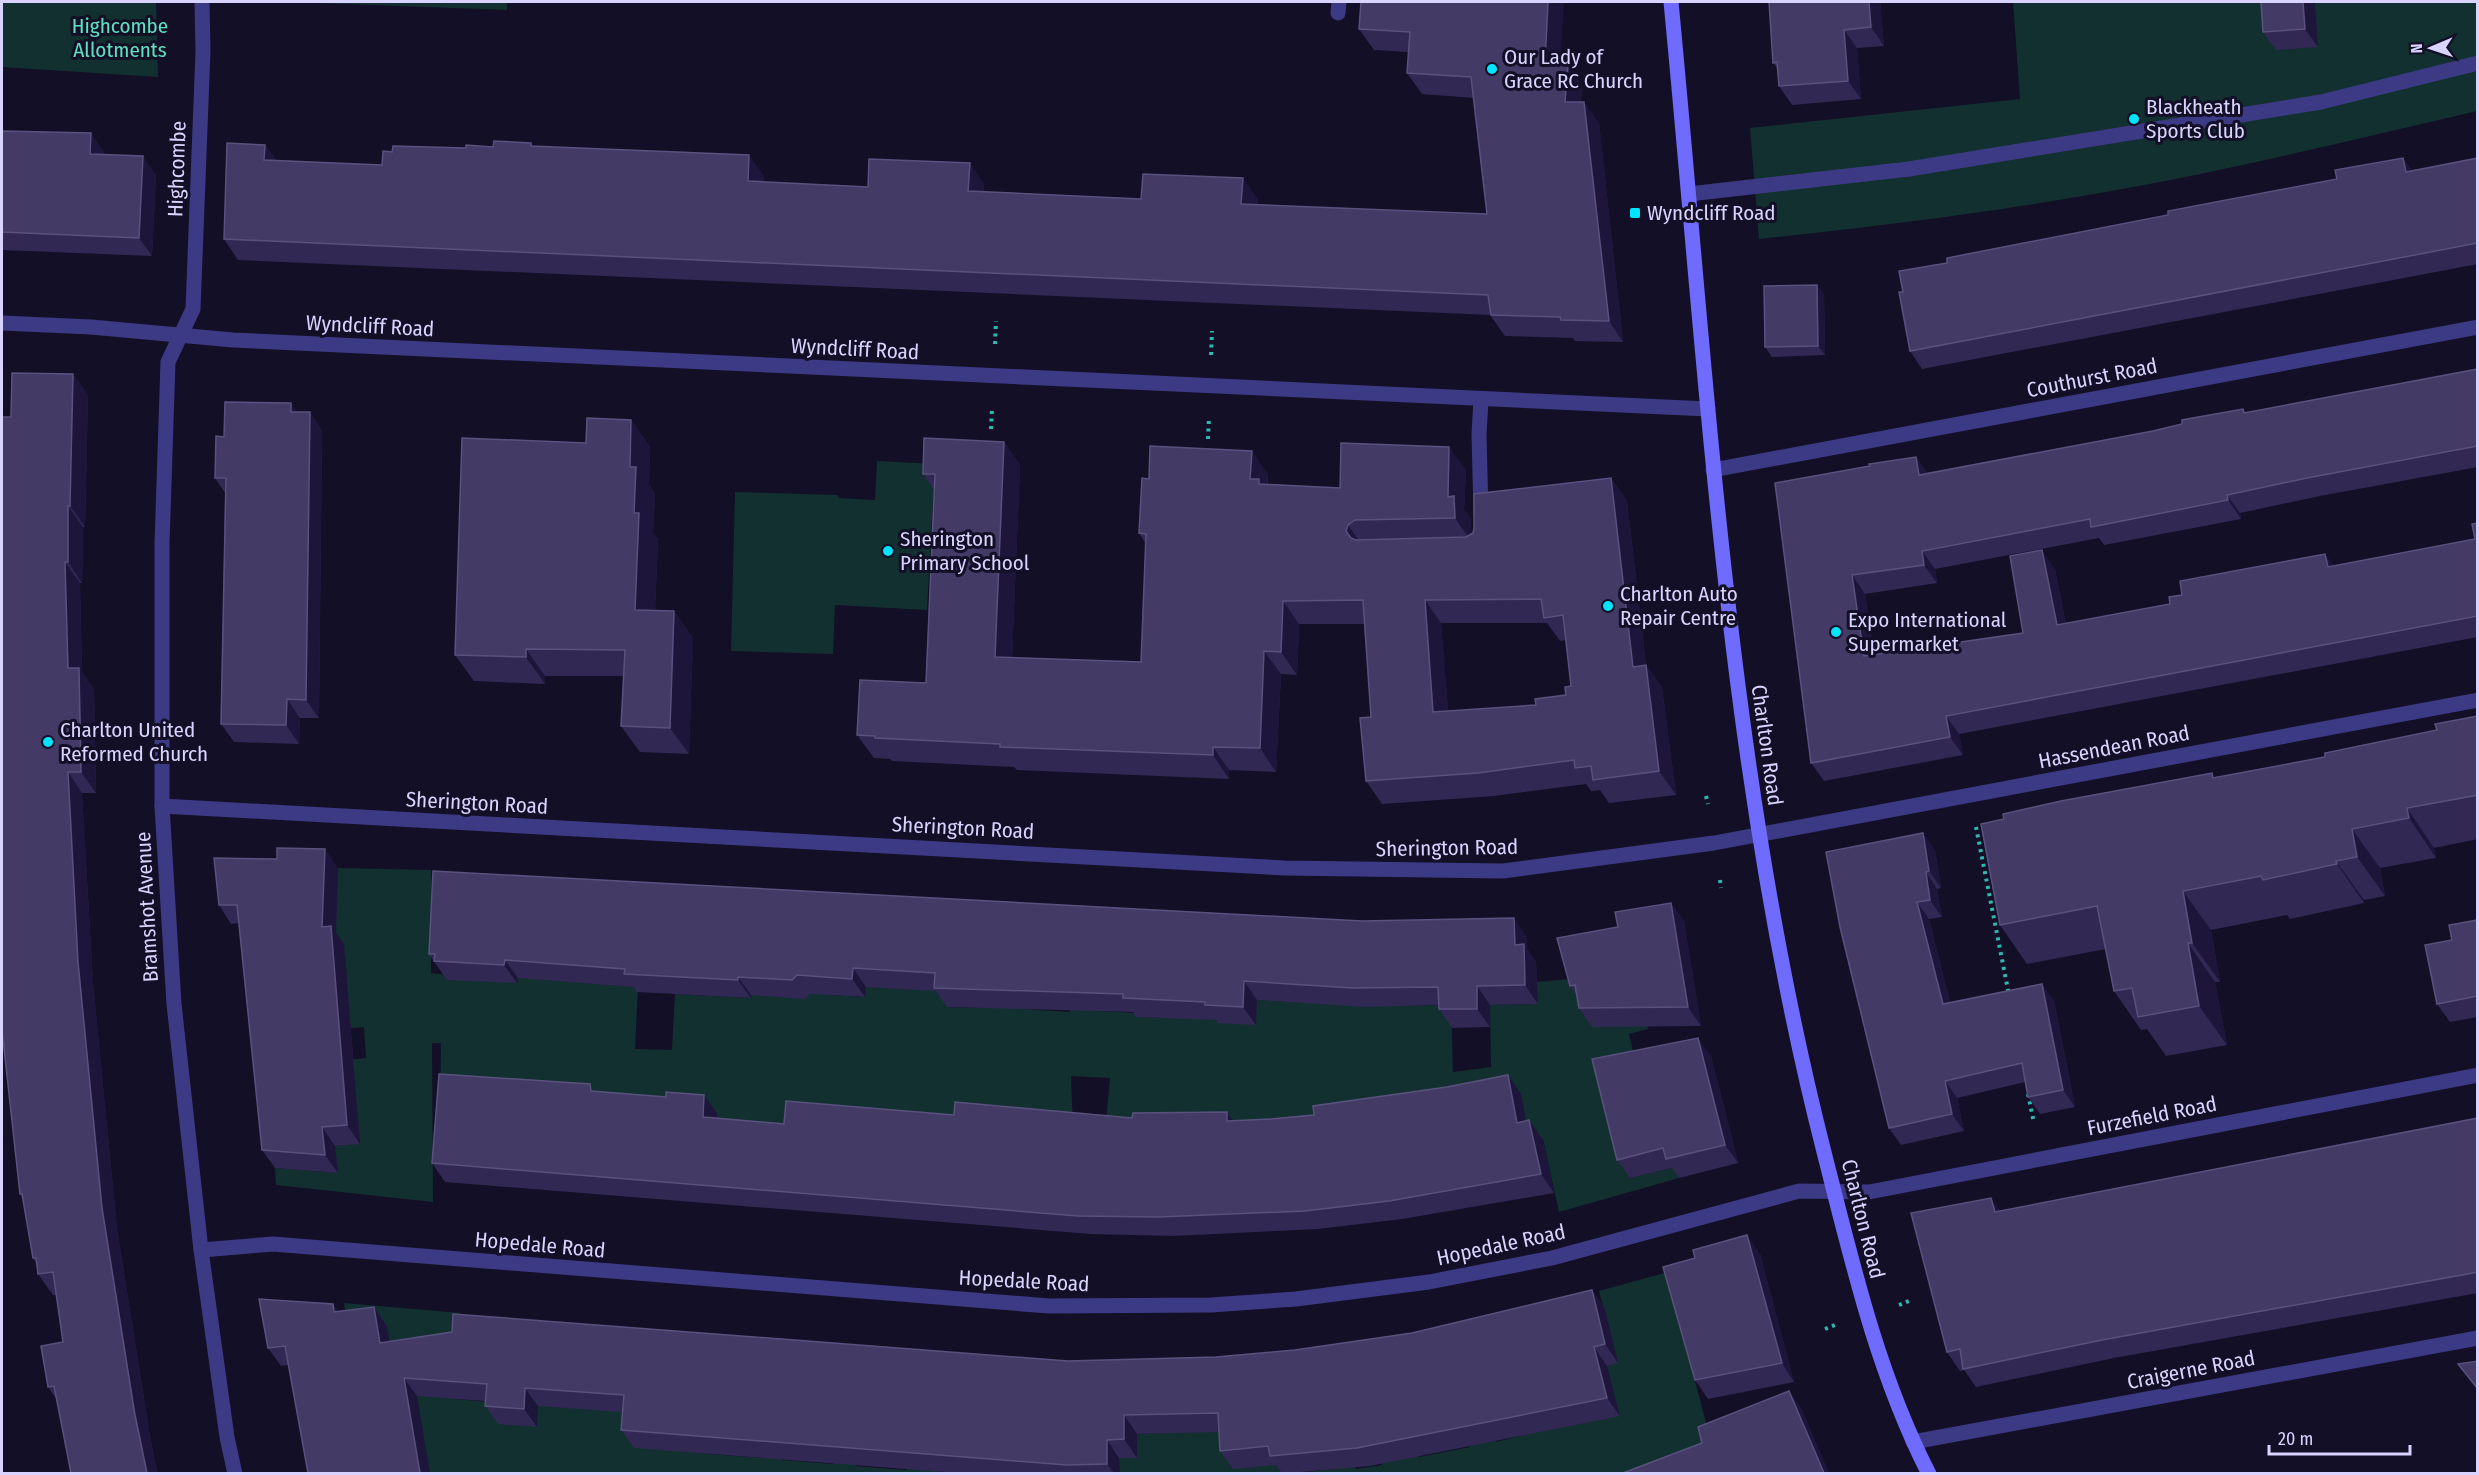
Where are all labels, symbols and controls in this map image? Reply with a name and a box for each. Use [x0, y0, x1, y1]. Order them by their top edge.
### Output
park label: Highcombe Allotments [72, 13, 168, 63]
north arrow [2401, 18, 2461, 78]
text: N [2407, 43, 2426, 54]
place label: Our Lady of Grace RC Church [1504, 44, 1643, 94]
marker: Our Lady of Grace RC Church [1485, 62, 1499, 76]
place label: Blackheath Sports Club [2146, 94, 2245, 144]
marker: Blackheath Sports Club [2127, 112, 2141, 126]
street label: Highcombe [162, 120, 192, 218]
place label: Wyndcliff Road [1647, 200, 1776, 226]
marker: Wyndcliff Road [1628, 206, 1642, 220]
street label: Wyndcliff Road [305, 310, 435, 342]
street label: Wyndcliff Road [790, 333, 920, 365]
street label: Couthurst Road [2024, 353, 2160, 403]
place label: Sherington Primary School [900, 526, 1030, 576]
marker: Sherington Primary School [881, 544, 895, 558]
place label: Charlton Auto Repair Centre [1620, 581, 1738, 631]
marker: Charlton Auto Repair Centre [1601, 599, 1615, 613]
place label: Expo International Supermarket [1848, 607, 2007, 657]
marker: Expo International Supermarket [1829, 625, 1843, 639]
street label: Charlton Road [1746, 683, 1788, 807]
place label: Charlton United Reformed Church [60, 717, 208, 767]
street label: Hassendean Road [2036, 720, 2192, 774]
marker: Charlton United Reformed Church [41, 735, 55, 749]
street label: Sherington Road [405, 786, 549, 820]
street label: Sherington Road [891, 811, 1035, 845]
street label: Bramshot Avenue [130, 831, 164, 983]
street label: Sherington Road [1376, 834, 1518, 862]
street label: Furzefield Road [2085, 1091, 2219, 1141]
street label: Charlton Road [1836, 1157, 1890, 1281]
street label: Hopedale Road [1434, 1219, 1568, 1271]
street label: Hopedale Road [474, 1226, 606, 1264]
street label: Hopedale Road [958, 1265, 1090, 1297]
street label: Craigerne Road [2125, 1345, 2257, 1395]
scale bar [2269, 1418, 2410, 1456]
text: 20 m [2278, 1428, 2313, 1450]

